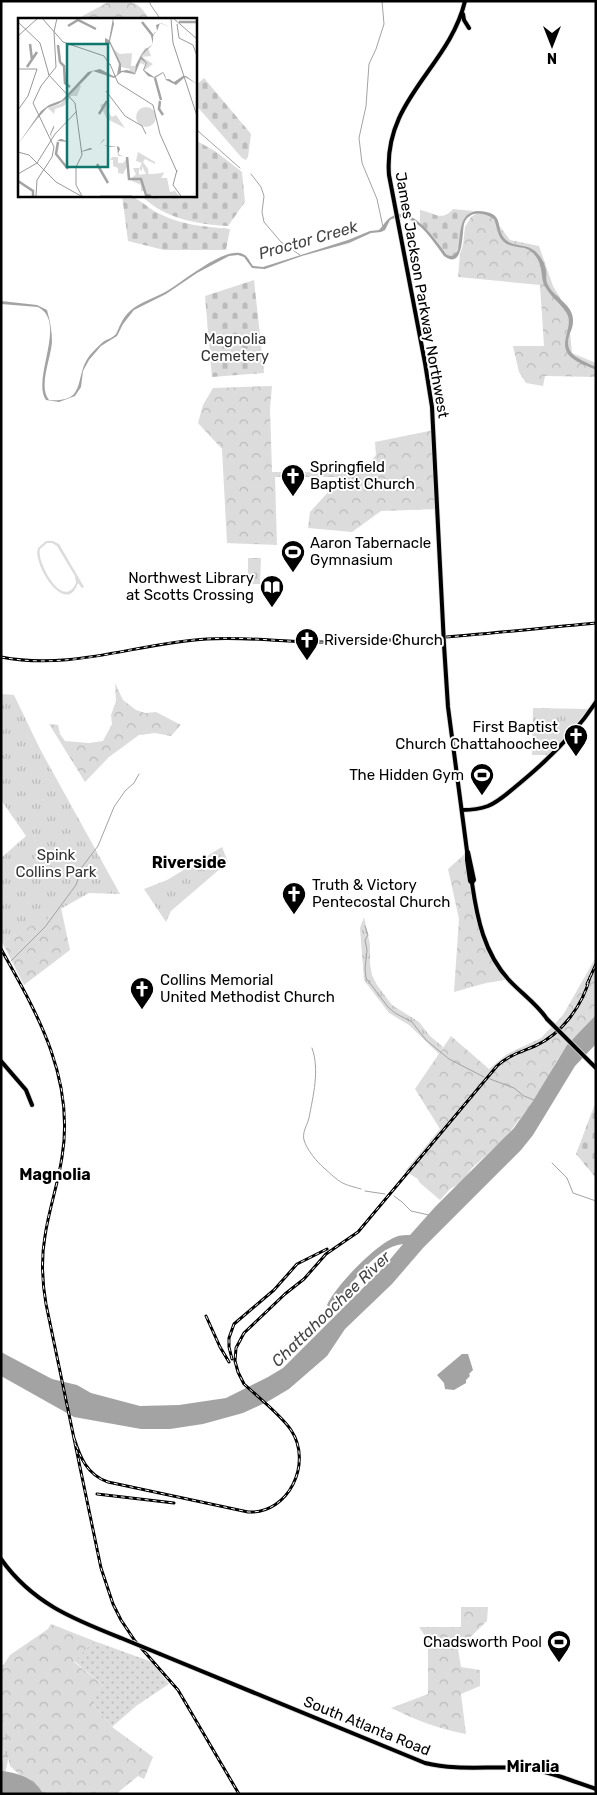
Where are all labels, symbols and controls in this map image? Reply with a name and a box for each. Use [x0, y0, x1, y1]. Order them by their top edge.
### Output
inset map [18, 18, 196, 196]
north arrow [527, 20, 577, 70]
text: N [547, 49, 557, 66]
street label: James Jackson Parkway Northwest [391, 171, 453, 420]
water label: Proctor Creek [256, 217, 360, 263]
park label: Magnolia Cemetery [201, 330, 269, 365]
place label: Springfield Baptist Church [310, 458, 415, 493]
church icon: Springfield Baptist Church [280, 463, 306, 497]
place label: Aaron Tabernacle Gymnasium [310, 534, 431, 569]
sports icon: Aaron Tabernacle Gymnasium [280, 539, 306, 573]
place label: Northwest Library at Scotts Crossing [126, 569, 254, 604]
library icon: Northwest Library at Scotts Crossing [259, 574, 285, 608]
church icon: Riverside Church [294, 627, 320, 661]
place label: Riverside Church [324, 631, 443, 649]
place label: First Baptist Church Chattahoochee [395, 718, 558, 753]
church icon: First Baptist Church Chattahoochee [563, 723, 589, 757]
sports icon: The Hidden Gym [469, 762, 495, 796]
place label: The Hidden Gym [349, 766, 464, 784]
park label: Spink Collins Park [15, 846, 97, 881]
district label: Riverside [152, 853, 226, 872]
place label: Truth & Victory Pentecostal Church [312, 876, 450, 911]
church icon: Truth & Victory Pentecostal Church [281, 881, 307, 915]
place label: Collins Memorial United Methodist Church [160, 971, 335, 1006]
church icon: Collins Memorial United Methodist Church [129, 976, 155, 1010]
district label: Magnolia [19, 1165, 91, 1184]
water label: Chattahoochee River [268, 1247, 395, 1371]
sports icon: Chadsworth Pool [546, 1629, 572, 1663]
place label: Chadsworth Pool [423, 1633, 542, 1651]
street label: South Atlanta Road [301, 1692, 433, 1760]
district label: Miralia [507, 1757, 559, 1776]

